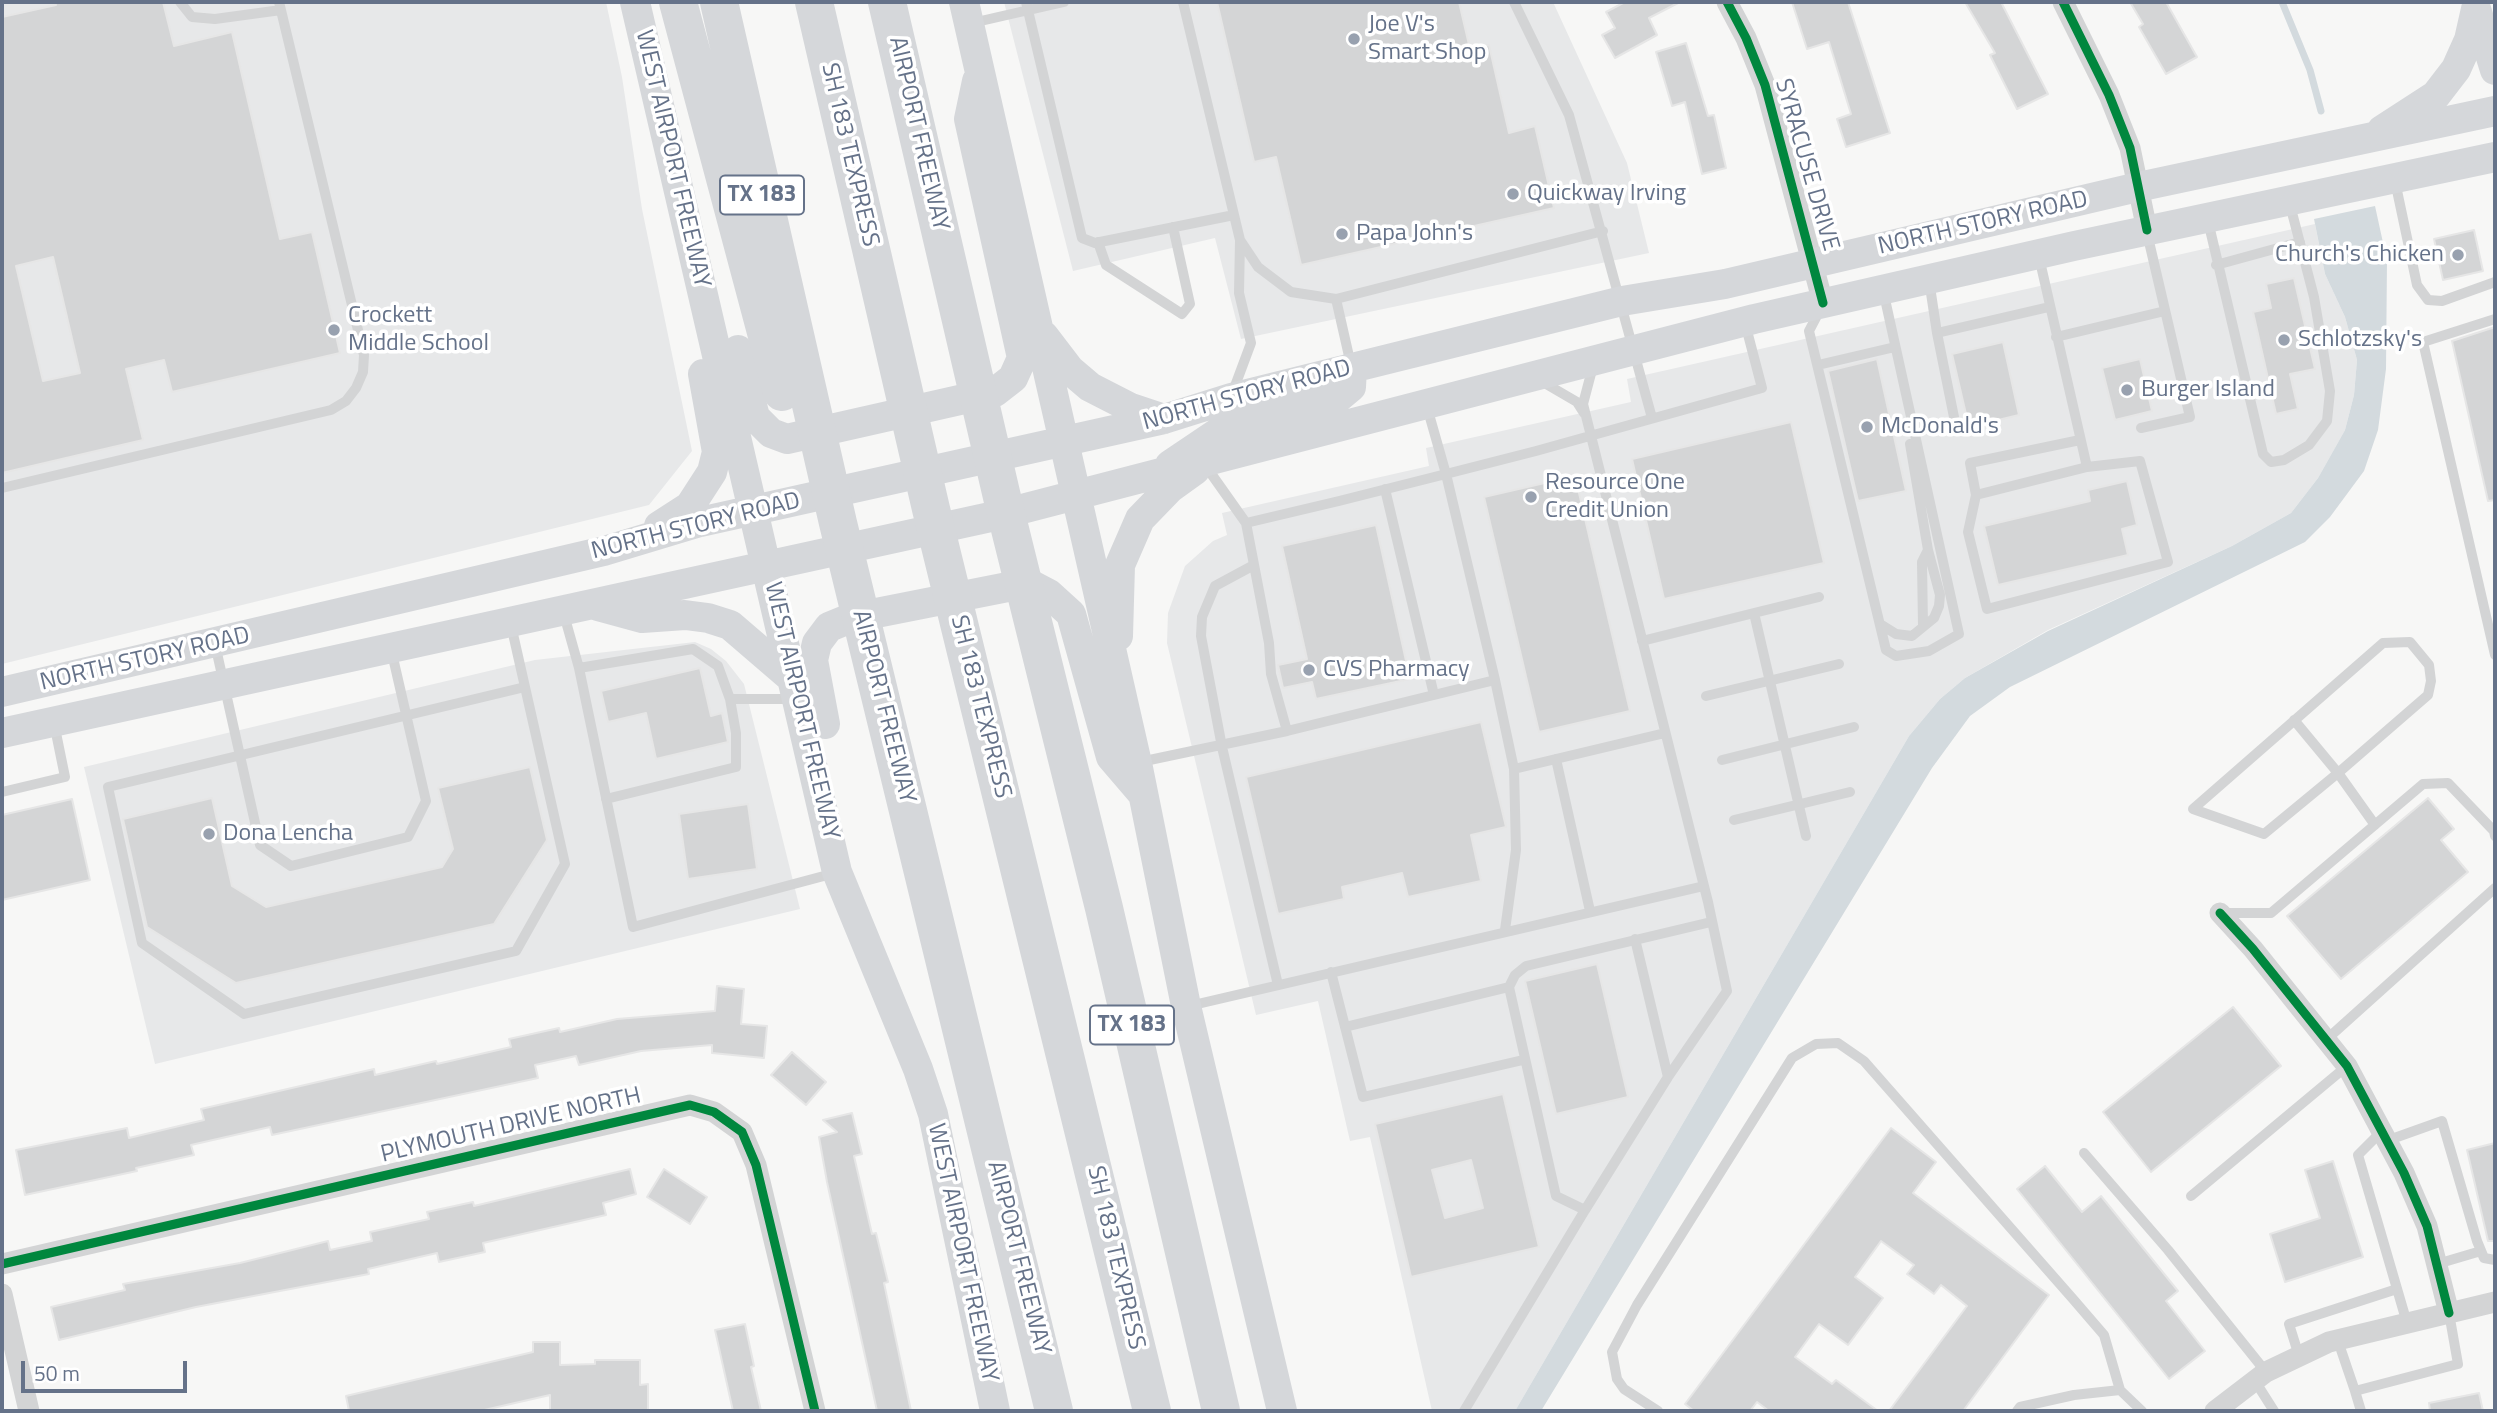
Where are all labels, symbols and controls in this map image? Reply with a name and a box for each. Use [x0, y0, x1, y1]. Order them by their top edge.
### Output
place label: Joe V's Smart Shop [1368, 11, 1486, 67]
street label: WEST AIRPORT FREEWAY [628, 27, 716, 291]
marker: Joe V's Smart Shop [1346, 31, 1362, 47]
street label: AIRPORT FREEWAY [882, 34, 954, 234]
street label: SH 183 TEXPRESS [814, 60, 884, 250]
street label: SYRACUSE DRIVE [1768, 76, 1844, 254]
road number: TX 183 [720, 176, 804, 214]
place label: Quickway Irving [1527, 180, 1686, 208]
marker: Quickway Irving [1505, 186, 1521, 202]
street label: NORTH STORY ROAD [1875, 186, 2091, 262]
place label: Papa John's [1356, 220, 1473, 248]
marker: Papa John's [1334, 226, 1350, 242]
place label: Church's Chicken [2275, 241, 2444, 269]
marker: Church's Chicken [2450, 247, 2466, 263]
place label: Crockett Middle School [348, 302, 489, 358]
marker: Crockett Middle School [326, 322, 342, 338]
place label: Schlotzsky's [2298, 326, 2422, 354]
marker: Schlotzsky's [2276, 332, 2292, 348]
street label: NORTH STORY ROAD [1140, 354, 1354, 438]
place label: Burger Island [2141, 376, 2275, 404]
marker: Burger Island [2119, 382, 2135, 398]
place label: McDonald's [1881, 413, 1999, 441]
marker: McDonald's [1859, 419, 1875, 435]
place label: Resource One Credit Union [1545, 469, 1685, 525]
street label: NORTH STORY ROAD [589, 487, 803, 567]
marker: Resource One Credit Union [1523, 489, 1539, 505]
street label: WEST AIRPORT FREEWAY [757, 579, 845, 843]
street label: AIRPORT FREEWAY [845, 607, 921, 807]
street label: SH 183 TEXPRESS [943, 612, 1017, 802]
street label: NORTH STORY ROAD [37, 622, 253, 698]
place label: CVS Pharmacy [1323, 656, 1470, 684]
marker: CVS Pharmacy [1301, 662, 1317, 678]
place label: Dona Lencha [223, 820, 353, 848]
marker: Dona Lencha [201, 826, 217, 842]
road number: TX 183 [1090, 1006, 1174, 1044]
street label: PLYMOUTH DRIVE NORTH [378, 1082, 644, 1170]
street label: WEST AIRPORT FREEWAY [921, 1121, 1003, 1385]
street label: AIRPORT FREEWAY [980, 1158, 1056, 1358]
street label: SH 183 TEXPRESS [1080, 1163, 1150, 1353]
scale bar [24, 1346, 191, 1390]
text: 50 m [34, 1357, 80, 1389]

